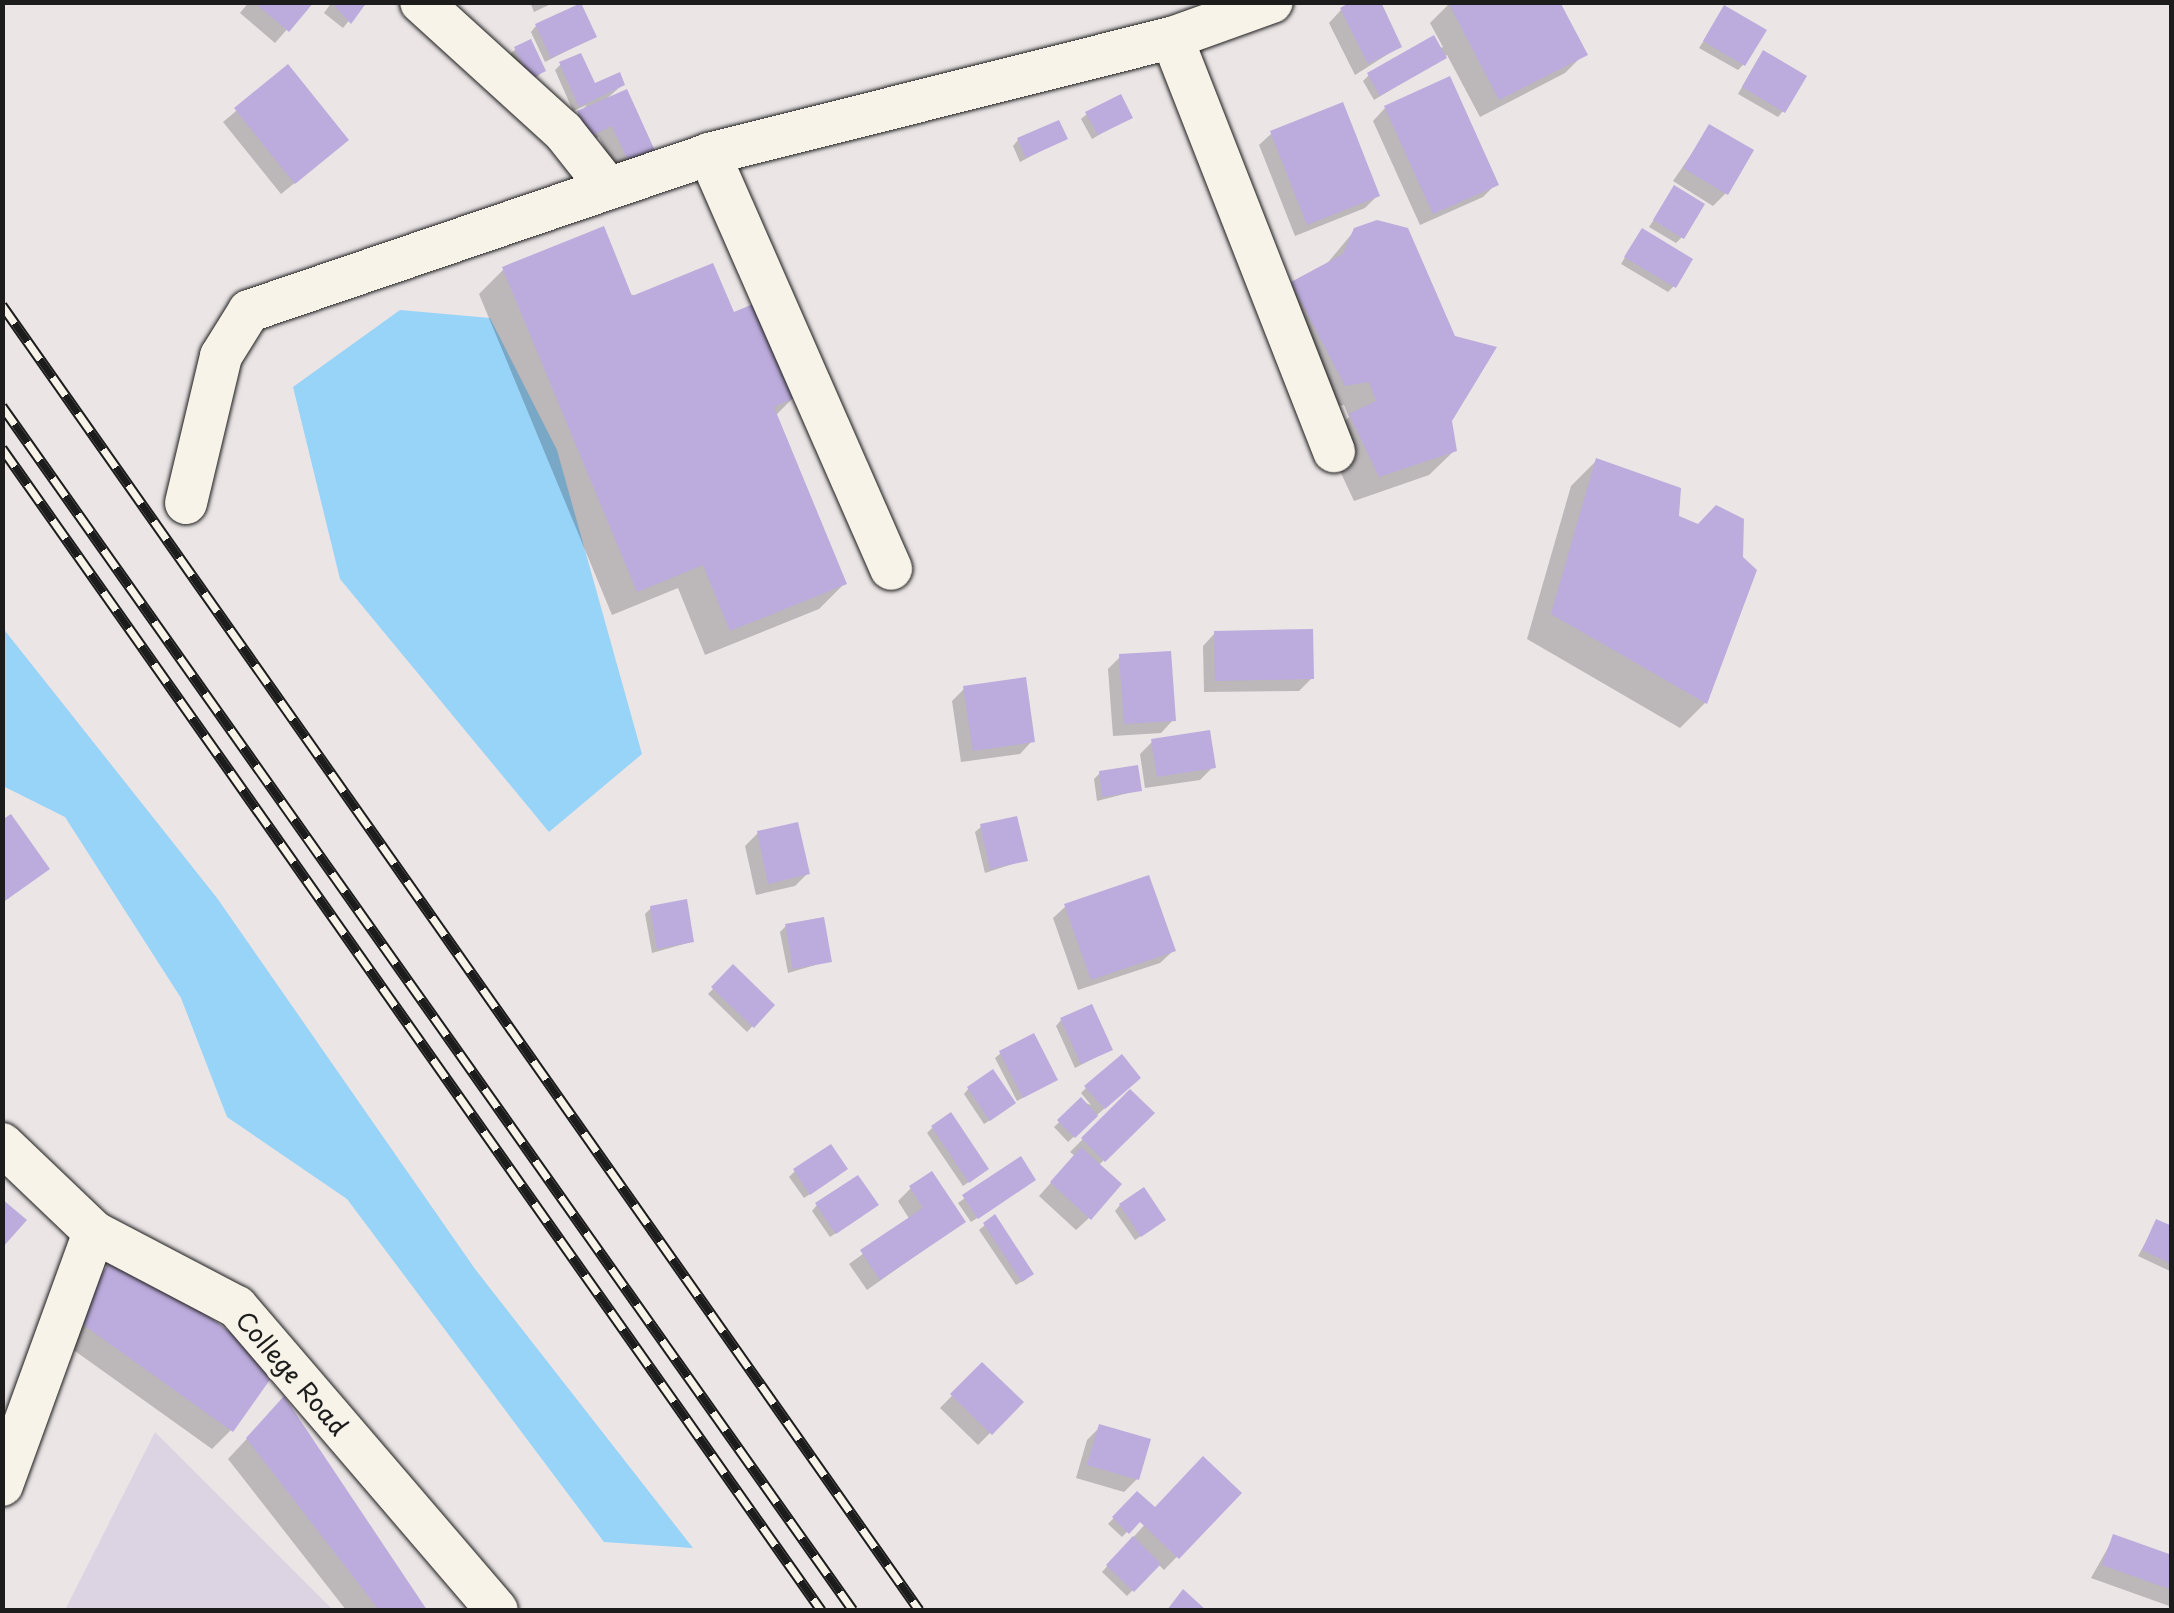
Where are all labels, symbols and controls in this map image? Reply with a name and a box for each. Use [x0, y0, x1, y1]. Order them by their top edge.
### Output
street label: College Road [230, 1305, 354, 1441]

